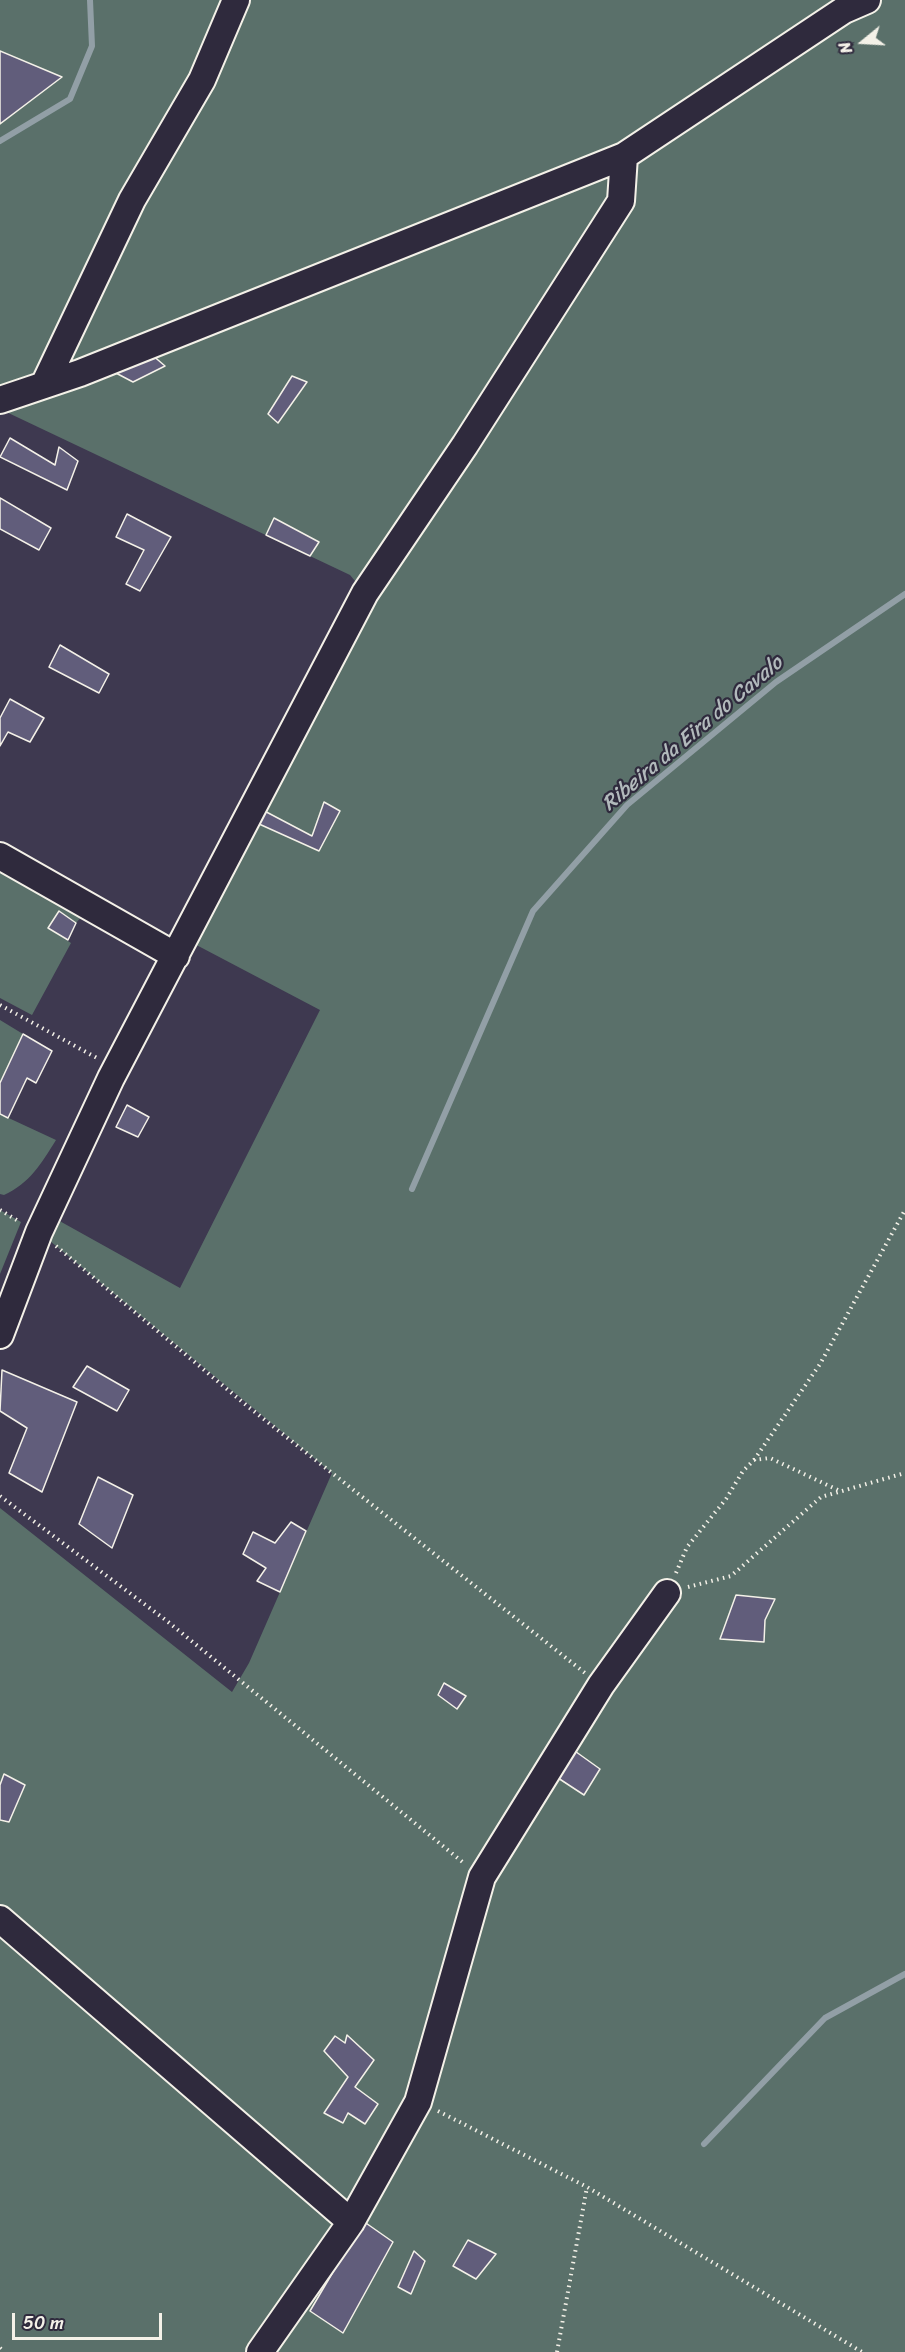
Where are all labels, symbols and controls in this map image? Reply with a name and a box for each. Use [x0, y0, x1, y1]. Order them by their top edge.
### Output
north arrow [833, 12, 893, 72]
text: N [830, 38, 861, 57]
water label: Ribeira da Eira do Cavalo [598, 651, 788, 817]
scale bar [15, 2301, 165, 2339]
text: 50 m [23, 2307, 64, 2339]

